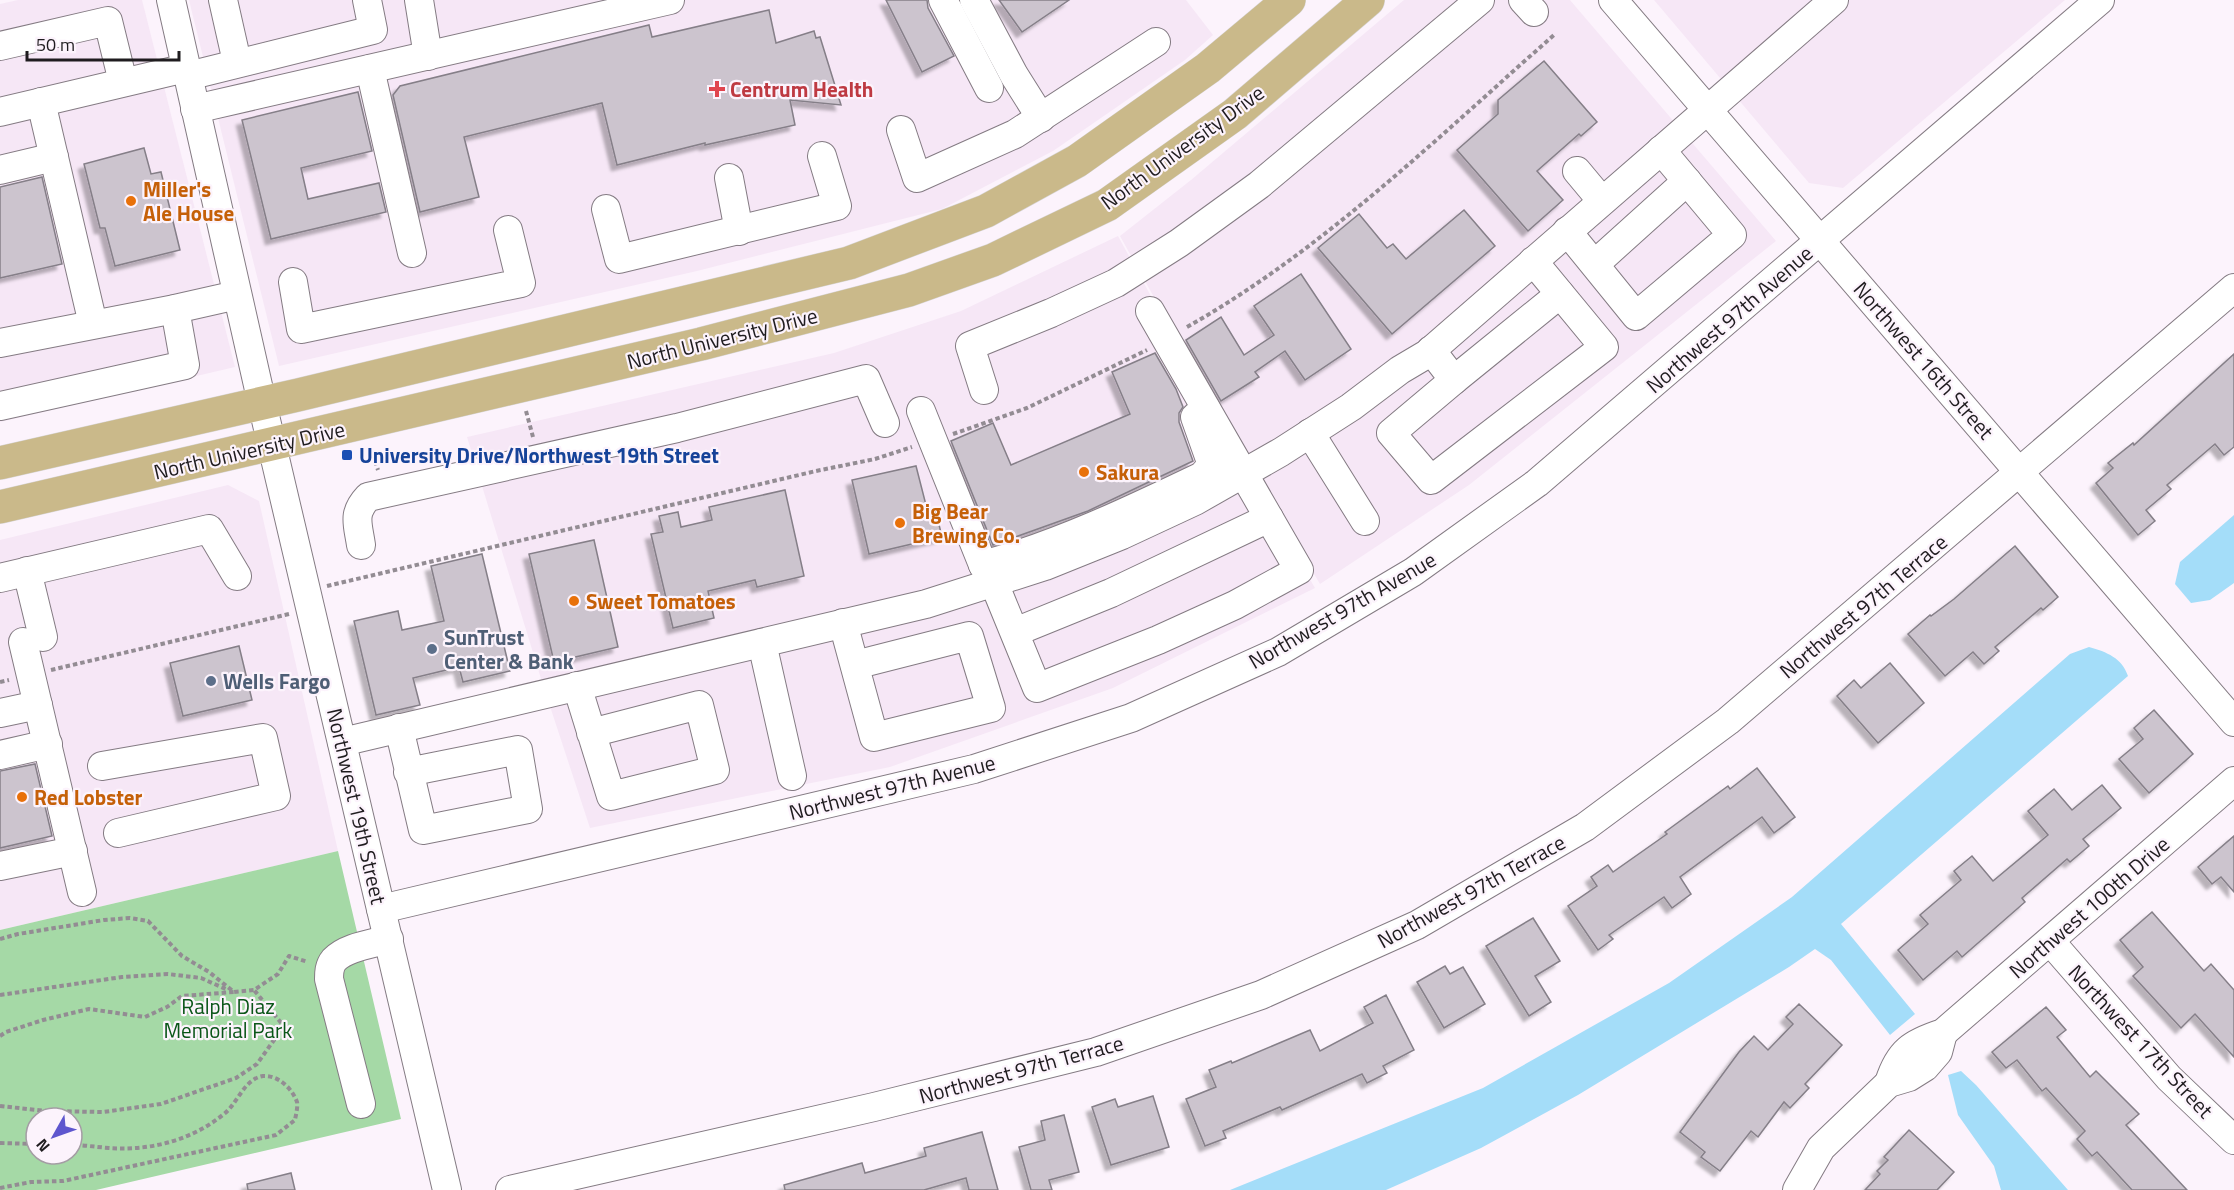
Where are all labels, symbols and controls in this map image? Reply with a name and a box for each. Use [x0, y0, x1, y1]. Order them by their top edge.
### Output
scale bar [27, 24, 178, 62]
text: 50 m [36, 31, 75, 58]
place label: Centrum Health [730, 73, 873, 105]
street label: North University Drive [1094, 77, 1270, 217]
marker: Centrum Health [708, 80, 726, 98]
place label: Miller's Ale House [143, 173, 234, 229]
marker: Miller's Ale House [124, 194, 138, 208]
street label: Northwest 97th Avenue [1639, 237, 1819, 401]
street label: Northwest 16th Street [1846, 274, 2002, 447]
street label: North University Drive [623, 299, 821, 377]
street label: North University Drive [150, 412, 348, 488]
place label: University Drive/Northwest 19th Street [359, 439, 719, 471]
marker: University Drive/Northwest 19th Street [340, 448, 354, 462]
place label: Sakura [1096, 456, 1159, 488]
marker: Sakura [1077, 465, 1091, 479]
place label: Big Bear Brewing Co. [912, 495, 1020, 551]
marker: Big Bear Brewing Co. [893, 516, 907, 530]
street label: Northwest 97th Terrace [1772, 526, 1954, 686]
street label: Northwest 97th Avenue [1242, 543, 1442, 677]
place label: Sweet Tomatoes [586, 585, 736, 617]
marker: Sweet Tomatoes [567, 594, 581, 608]
place label: SunTrust Center & Bank [444, 621, 574, 677]
marker: SunTrust Center & Bank [425, 642, 439, 656]
place label: Wells Fargo [223, 665, 330, 697]
marker: Wells Fargo [204, 674, 218, 688]
street label: Northwest 19th Street [319, 705, 395, 908]
street label: Northwest 97th Avenue [785, 746, 999, 828]
place label: Red Lobster [34, 781, 142, 813]
marker: Red Lobster [15, 790, 29, 804]
street label: Northwest 97th Terrace [1371, 826, 1571, 956]
street label: Northwest 100th Drive [2002, 828, 2176, 986]
street label: Northwest 17th Street [2061, 957, 2221, 1126]
park label: Ralph Diaz Memorial Park [164, 990, 292, 1046]
street label: Northwest 97th Terrace [915, 1026, 1127, 1112]
north arrow [24, 1106, 84, 1166]
text: N [30, 1134, 55, 1158]

